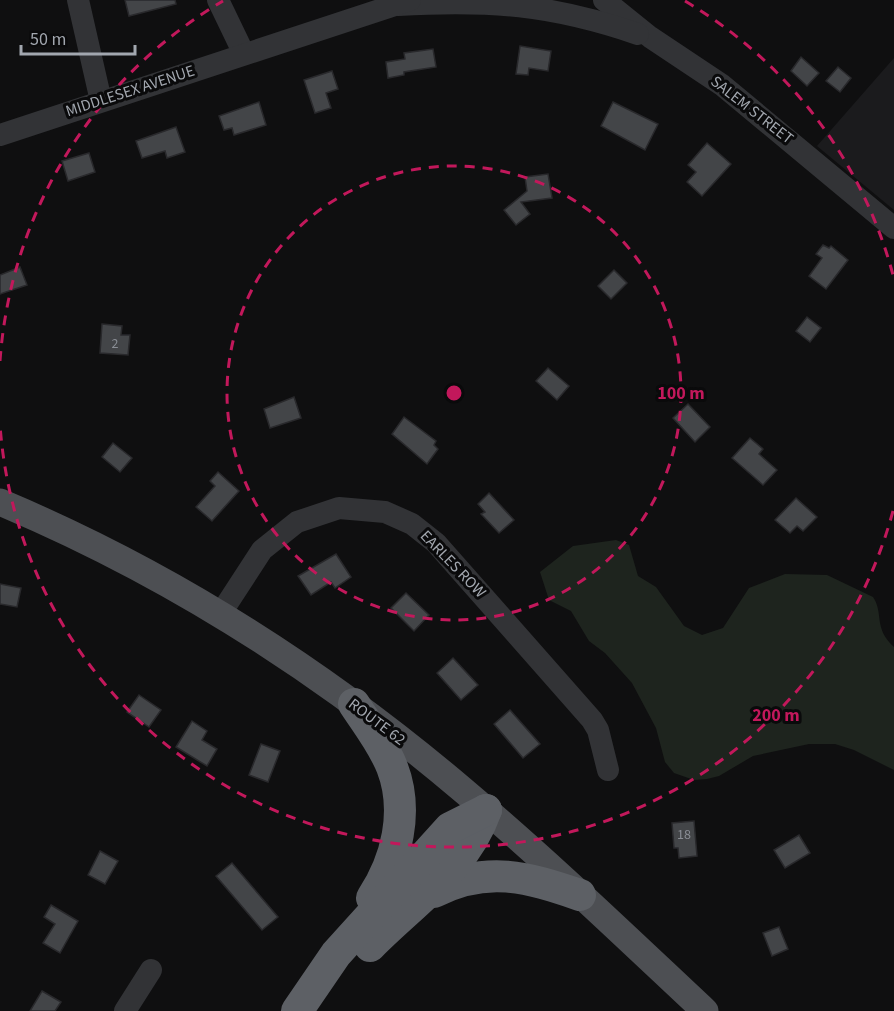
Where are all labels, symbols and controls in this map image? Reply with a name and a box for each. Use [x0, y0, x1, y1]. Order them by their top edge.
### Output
scale bar [21, 18, 135, 56]
text: 50 m [30, 27, 66, 52]
street label: MIDDLESEX AVENUE [63, 60, 197, 122]
street label: SALEM STREET [706, 71, 798, 150]
house number: 2 [112, 334, 119, 354]
text: 100 m [657, 381, 705, 406]
centre of rings [444, 383, 464, 403]
street label: EARLES ROW [415, 525, 491, 603]
street label: ROUTE 62 [344, 693, 410, 751]
text: 200 m [752, 703, 800, 728]
house number: 18 [677, 825, 691, 845]

